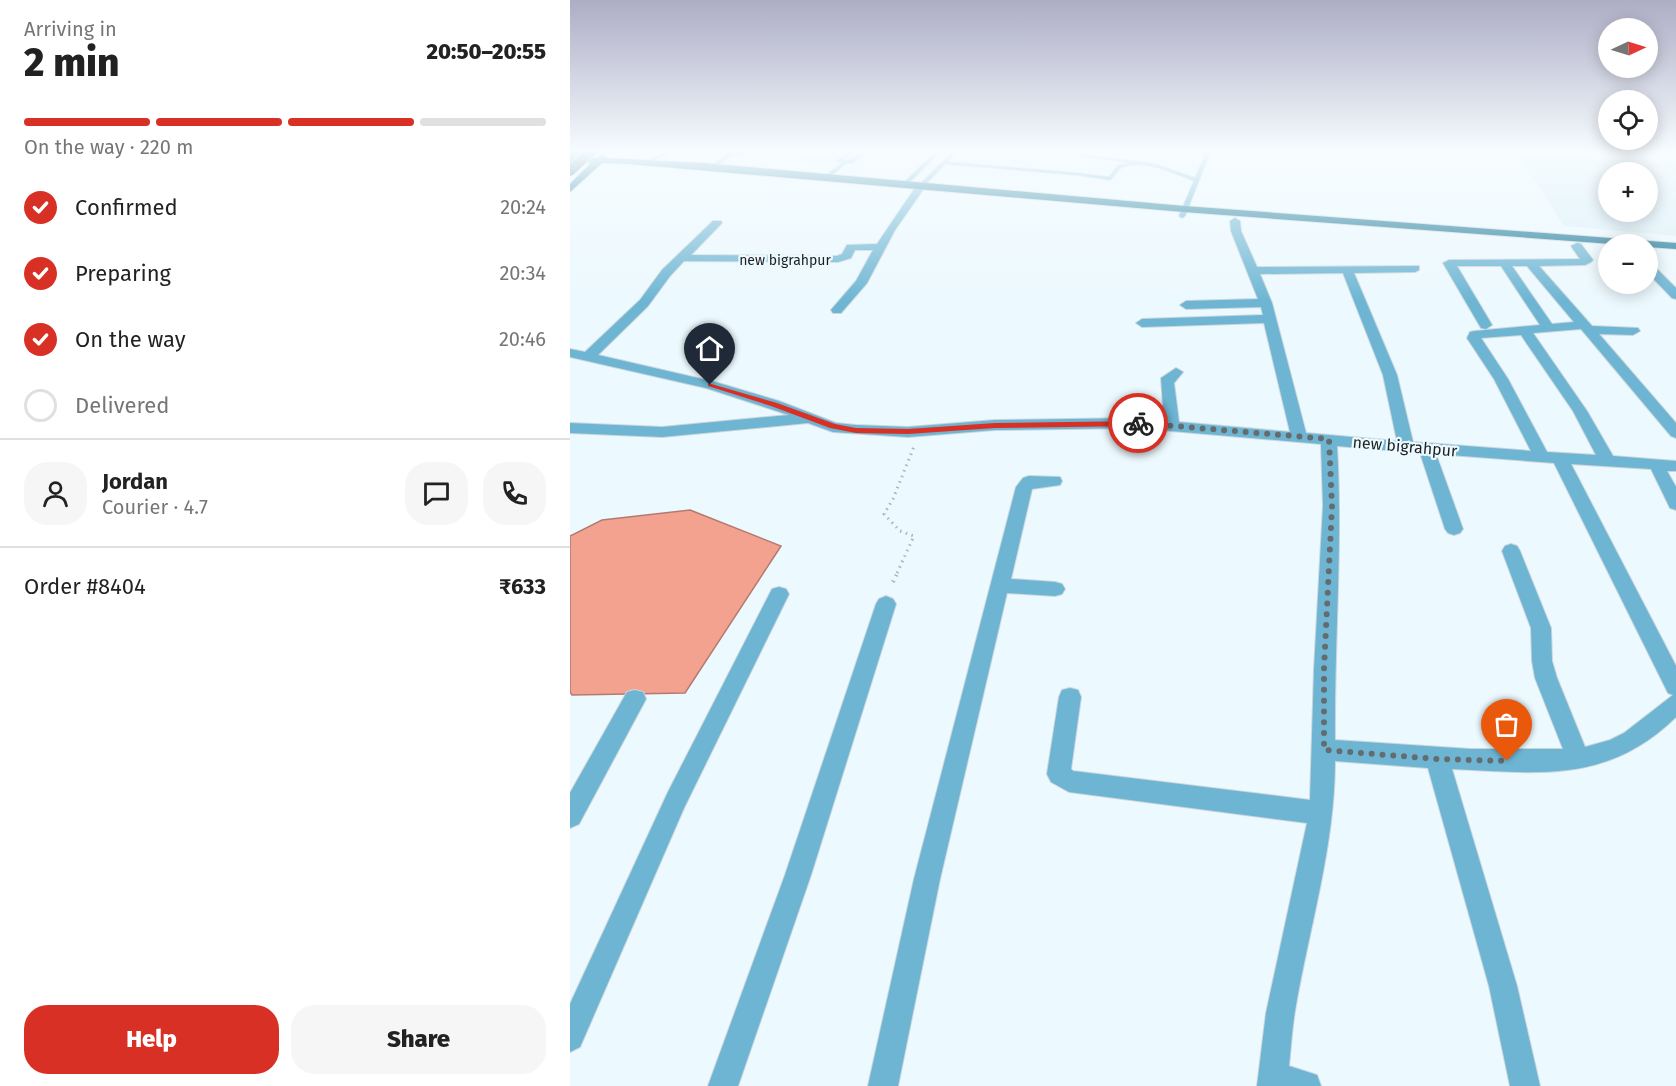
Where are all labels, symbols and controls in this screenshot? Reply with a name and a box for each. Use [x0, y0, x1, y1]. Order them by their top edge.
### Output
text: Arriving in [24, 17, 117, 41]
north arrow [1598, 18, 1658, 78]
map controls [1598, 18, 1658, 294]
text: 20:50–20:55 [426, 38, 546, 65]
text: 2 min [24, 40, 120, 86]
button: locate [1598, 90, 1658, 150]
text: On the way · 220 m [24, 135, 193, 159]
button: + [1598, 162, 1658, 222]
icon: check [24, 191, 57, 224]
text: Confirmed [75, 194, 178, 221]
text: 20:24 [500, 195, 546, 219]
button: − [1598, 234, 1658, 294]
street label: new bigrahpur [739, 252, 831, 269]
icon: check [24, 257, 57, 290]
text: Preparing [75, 260, 171, 287]
text: 20:34 [499, 261, 546, 285]
icon: check [24, 323, 57, 356]
pin [684, 323, 735, 385]
text: On the way [75, 326, 186, 353]
text: 20:46 [499, 327, 546, 351]
icon: home [693, 332, 726, 365]
text: Delivered [75, 392, 170, 419]
courier [1108, 393, 1168, 453]
icon: bike [1122, 407, 1155, 440]
street label: new bigrahpur [1352, 432, 1459, 461]
button: person [24, 462, 87, 525]
button: chat [405, 462, 468, 525]
button: phone [483, 462, 546, 525]
text: Jordan [102, 468, 168, 495]
text: Courier · 4.7 [102, 495, 208, 519]
text: Order #8404 [24, 573, 146, 600]
text: ₹633 [499, 573, 546, 600]
pin [1481, 699, 1532, 761]
icon: bag [1490, 708, 1523, 741]
button: Help [24, 1005, 279, 1074]
button: Share [291, 1005, 546, 1074]

